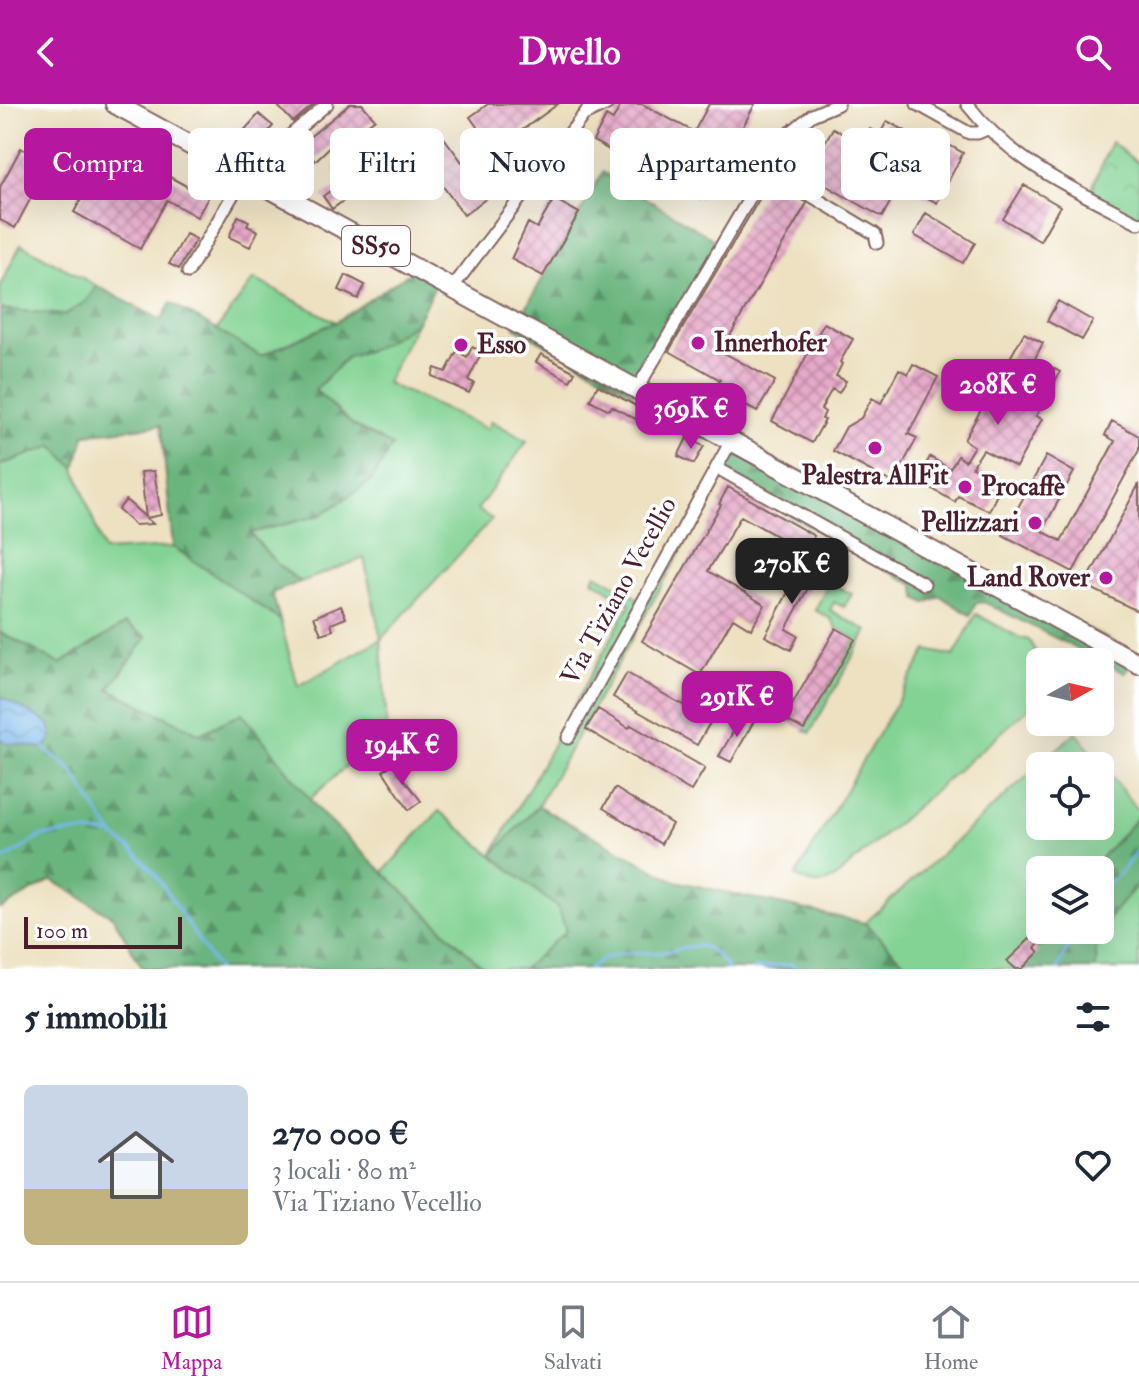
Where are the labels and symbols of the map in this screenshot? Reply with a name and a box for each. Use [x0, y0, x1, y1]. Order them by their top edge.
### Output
road number: SS50 [342, 226, 410, 266]
place label: Innerhofer [714, 327, 827, 359]
place label: Esso [477, 329, 527, 361]
marker: Innerhofer [689, 334, 707, 352]
marker: Esso [452, 336, 470, 354]
pin: 208K € [933, 359, 1063, 427]
pin: 369K € [626, 383, 756, 451]
marker: Palestra AllFit [866, 439, 884, 457]
place label: Palestra AllFit [801, 460, 949, 492]
place label: Procaffè [981, 471, 1065, 503]
marker: Procaffè [956, 478, 974, 496]
street label: Via Tiziano Vecellio [554, 491, 684, 691]
place label: Pellizzari [921, 507, 1019, 539]
marker: Pellizzari [1026, 514, 1044, 532]
pin: 270K € [727, 538, 857, 606]
place label: Land Rover [967, 562, 1090, 594]
marker: Land Rover [1097, 569, 1115, 587]
north arrow [1026, 648, 1114, 736]
pin: 291K € [672, 671, 802, 739]
pin: 194K € [337, 719, 467, 787]
scale bar [24, 913, 182, 949]

